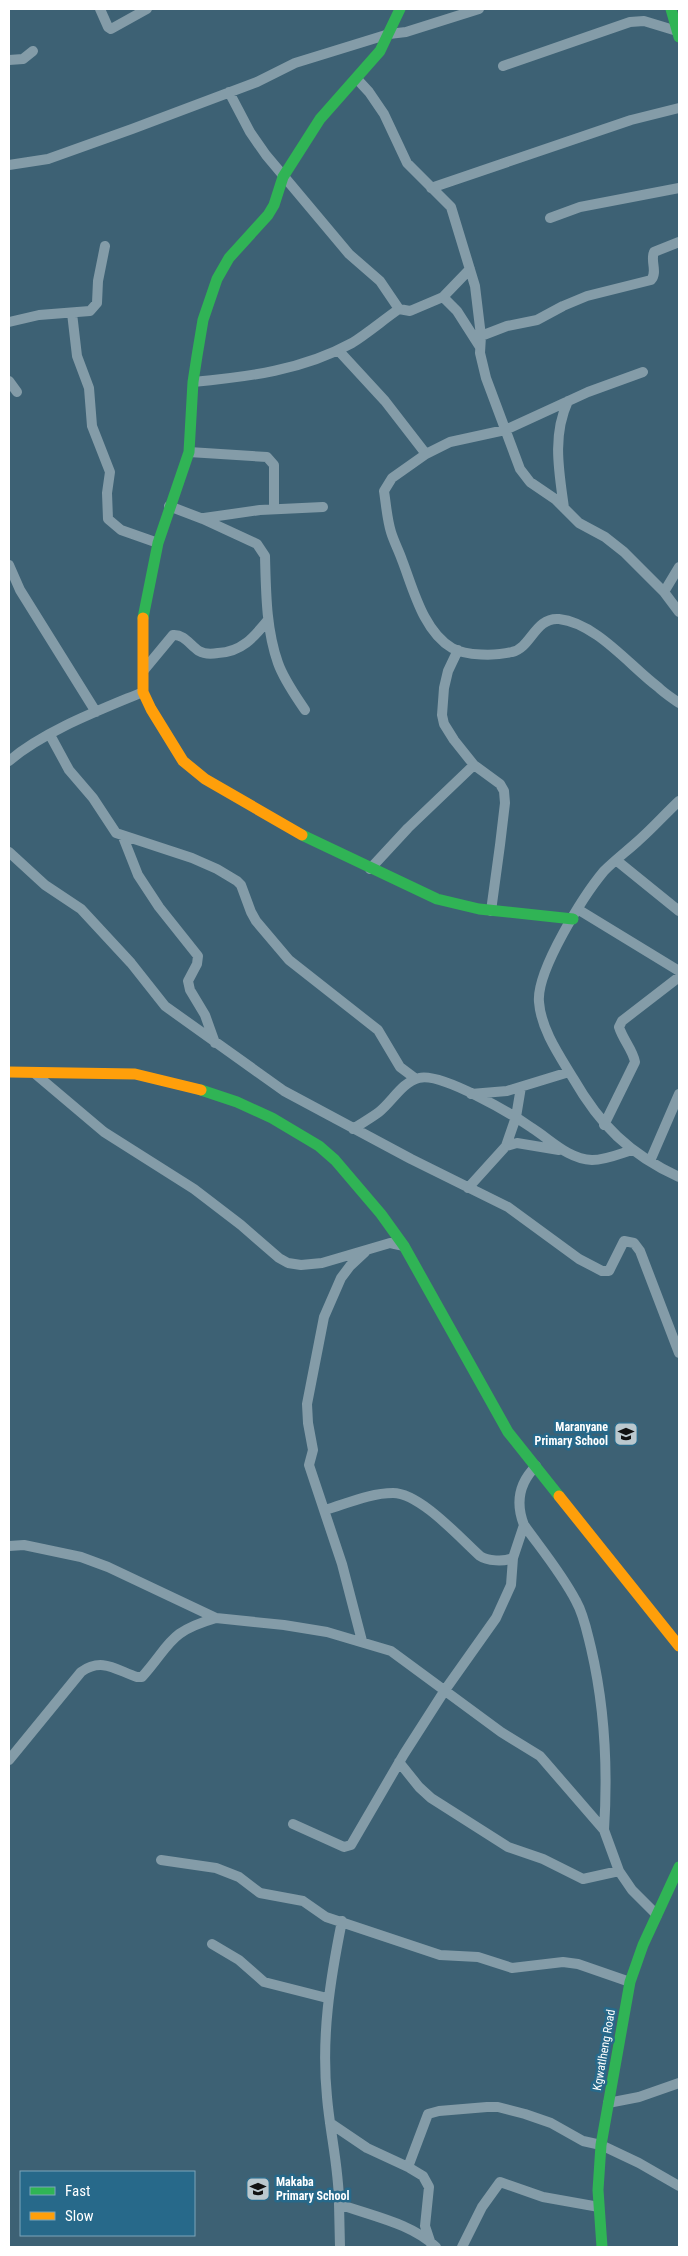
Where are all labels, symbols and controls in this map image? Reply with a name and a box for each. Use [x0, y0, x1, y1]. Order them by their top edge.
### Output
place label: Maranyane Primary School [535, 1420, 608, 1448]
school or university icon: Maranyane Primary School [613, 1421, 639, 1447]
street label: Kgwatlheng Road [590, 2008, 618, 2092]
legend [20, 2171, 195, 2236]
place label: Makaba Primary School [276, 2175, 349, 2203]
school or university icon: Makaba Primary School [245, 2176, 271, 2202]
text: Fast [65, 2182, 90, 2200]
text: Slow [65, 2207, 94, 2225]

